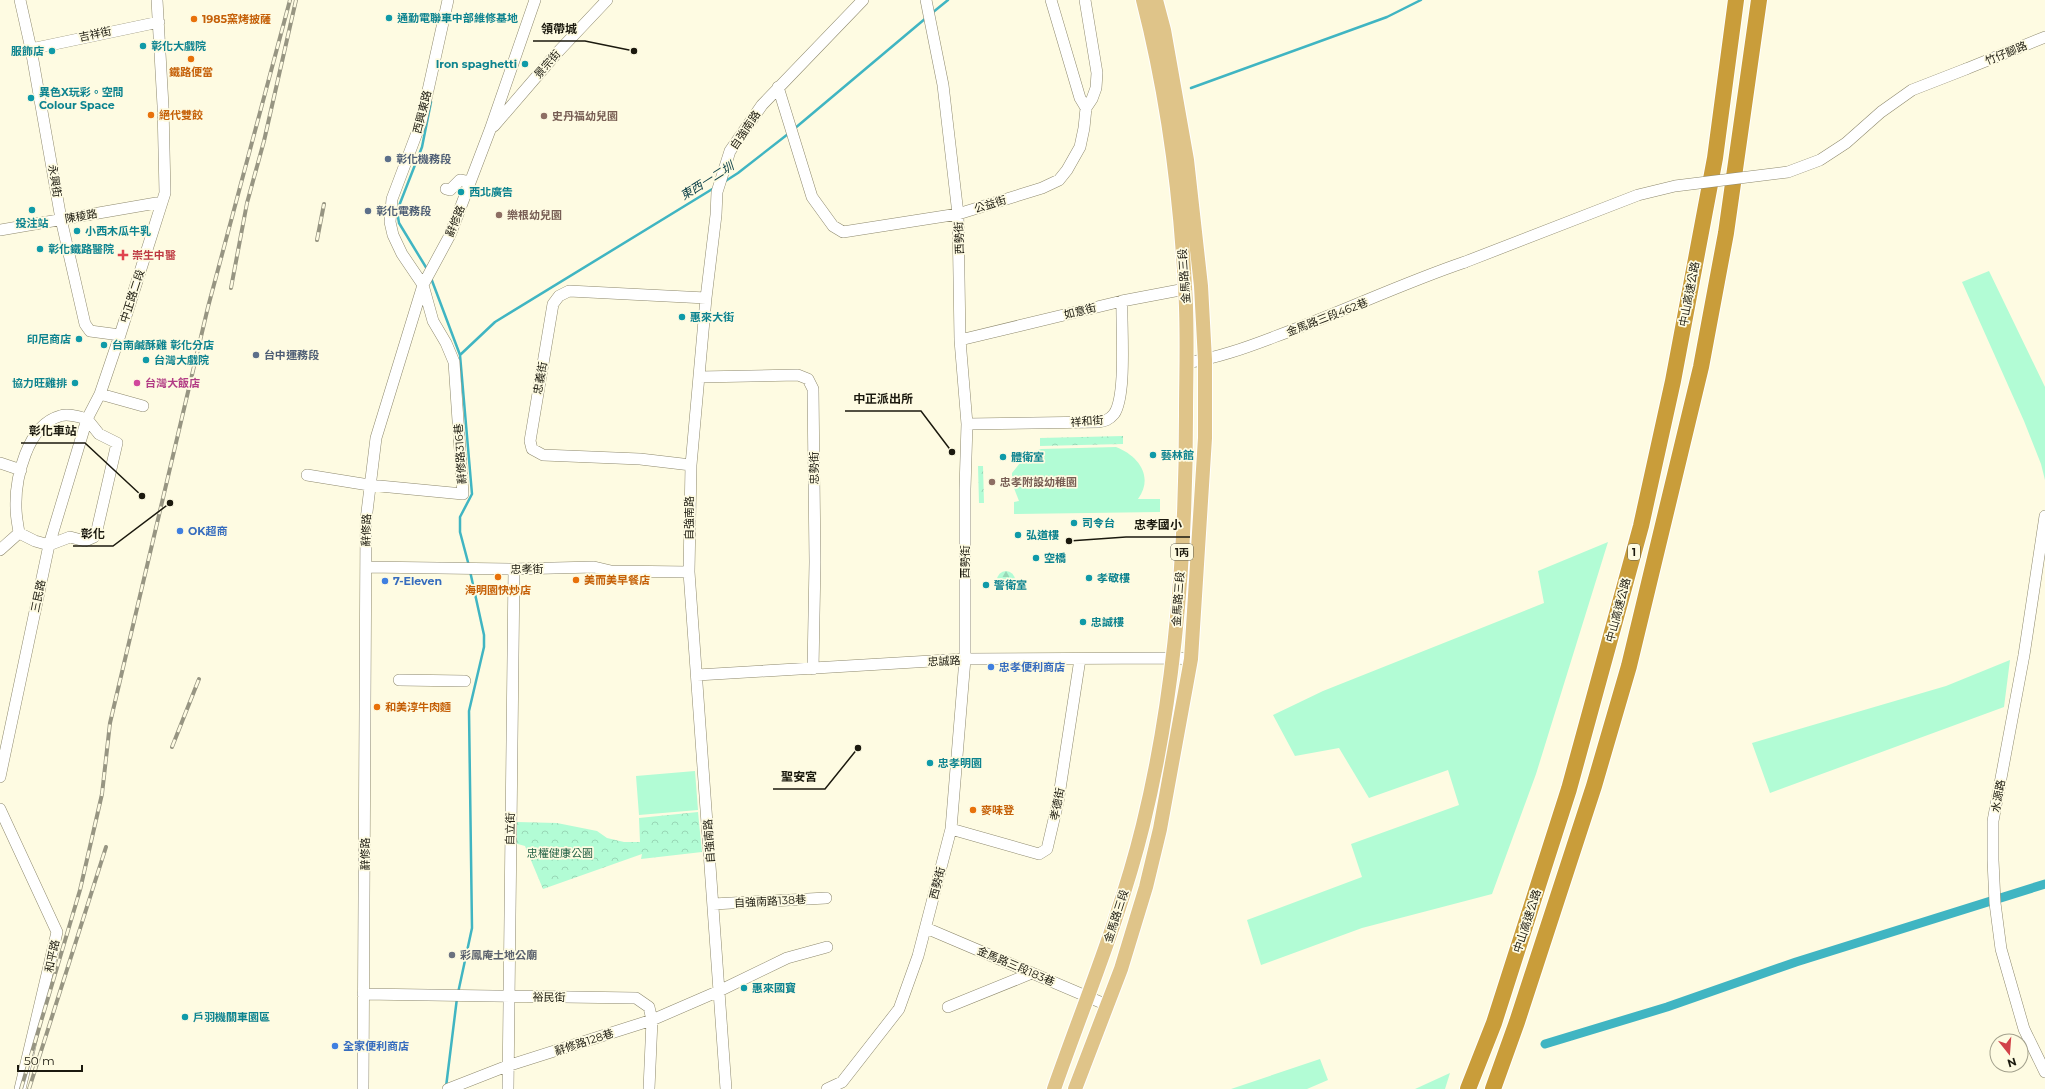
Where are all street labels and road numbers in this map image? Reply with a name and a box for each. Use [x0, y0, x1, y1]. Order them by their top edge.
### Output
street label: 吉祥街 [77, 24, 113, 44]
street label: 竹仔腳路 [1983, 38, 2029, 68]
street label: 景宗街 [531, 47, 563, 81]
street label: 西興東路 [410, 89, 434, 135]
street label: 自強南路 [727, 108, 763, 152]
street label: 永興街 [46, 164, 64, 198]
street label: 公益街 [972, 192, 1008, 216]
street label: 辭修路 [442, 203, 468, 239]
street label: 陳稜路 [64, 206, 98, 226]
street label: 西勢街 [951, 221, 967, 255]
street label: 金馬路三段 [1175, 248, 1193, 304]
street label: 中山高速公路 [1676, 260, 1702, 328]
street label: 中正路二段 [117, 268, 147, 324]
street label: 金馬路三段462巷 [1284, 295, 1370, 339]
street label: 如意街 [1062, 300, 1098, 322]
street label: 忠義街 [530, 361, 550, 395]
street label: 祥和街 [1070, 413, 1104, 429]
street label: 辭修路316巷 [451, 423, 469, 485]
street label: 忠勢街 [807, 451, 821, 485]
street label: 自強南路 [682, 496, 696, 540]
street label: 辭修路 [358, 513, 374, 547]
road number: 1丙 [1171, 544, 1193, 560]
road number: 1 [1628, 544, 1640, 560]
street label: 西勢街 [958, 546, 972, 579]
street label: 忠孝街 [510, 562, 544, 576]
street label: 金馬路三段 [1169, 571, 1187, 627]
street label: 中山高速公路 [1603, 576, 1633, 644]
street label: 三民路 [28, 578, 48, 614]
street label: 忠誠路 [927, 653, 961, 669]
street label: 水源路 [1988, 779, 2008, 813]
street label: 孝德街 [1047, 786, 1067, 822]
street label: 自立街 [503, 812, 517, 846]
street label: 自強南路 [700, 819, 718, 863]
street label: 辭修路 [358, 838, 372, 871]
street label: 西勢街 [926, 865, 948, 901]
street label: 中山高速公路 [1510, 887, 1544, 955]
street label: 金馬路三段 [1101, 888, 1131, 944]
street label: 自強南路138巷 [734, 892, 806, 910]
street label: 和平路 [42, 938, 62, 974]
street label: 金馬路三段183巷 [975, 943, 1057, 989]
street label: 裕民街 [532, 990, 566, 1004]
street label: 辭修路128巷 [553, 1026, 615, 1058]

